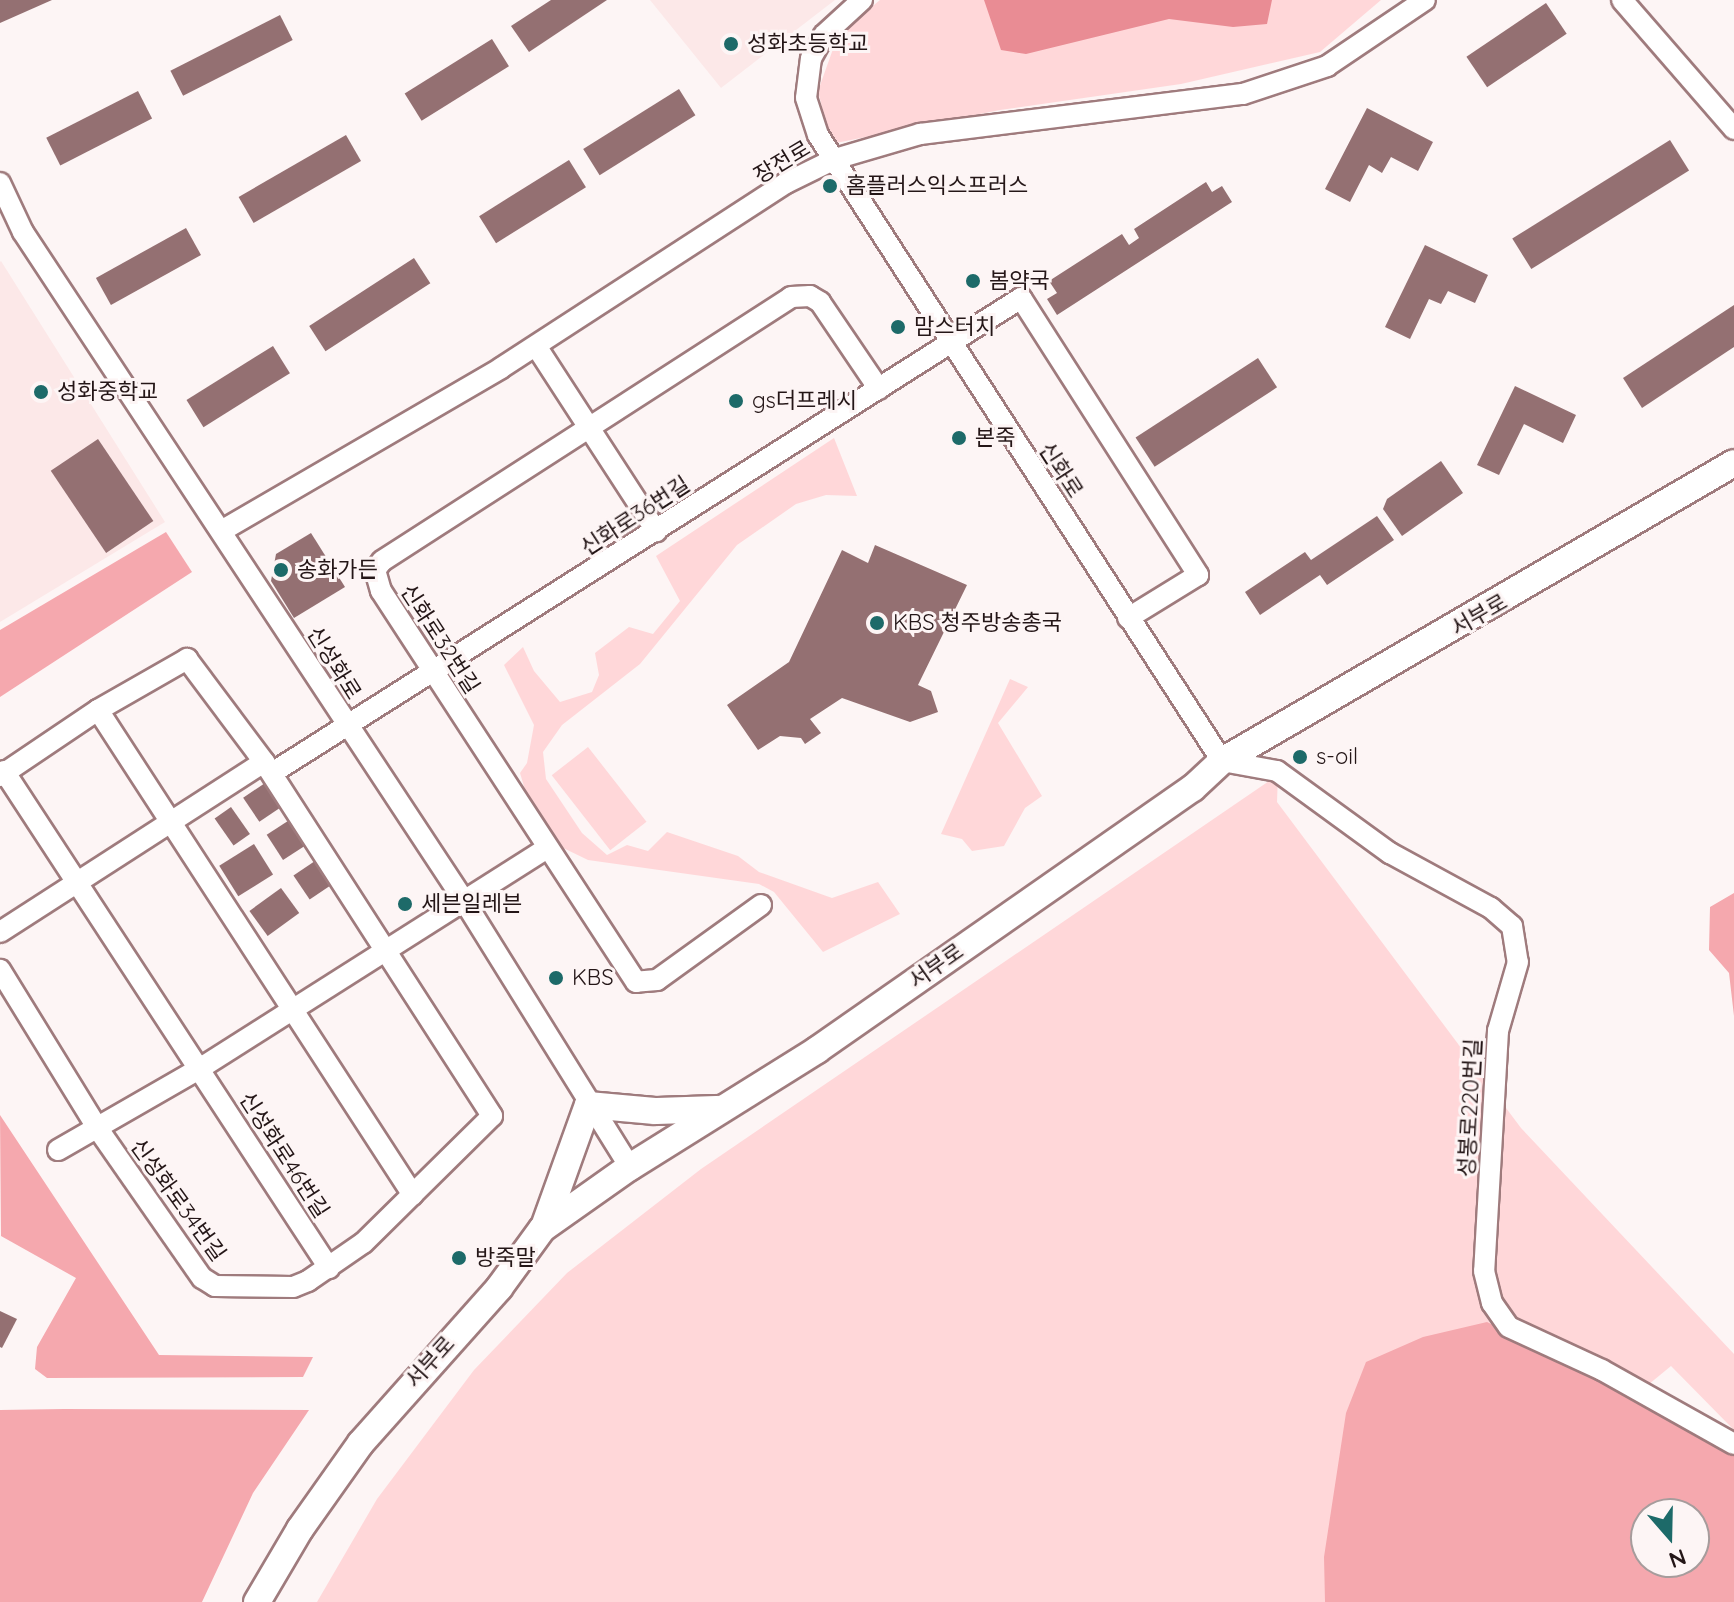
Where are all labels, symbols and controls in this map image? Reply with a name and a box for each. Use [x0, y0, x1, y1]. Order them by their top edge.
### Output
place label: 성화초등학교 [747, 31, 868, 57]
marker: 성화초등학교 [722, 35, 740, 53]
street label: 장전로 [749, 135, 815, 189]
place label: 홈플러스익스프러스 [846, 173, 1028, 199]
marker: 홈플러스익스프러스 [821, 177, 839, 195]
place label: 봄약국 [989, 268, 1050, 294]
marker: 봄약국 [964, 272, 982, 290]
place label: 맘스터치 [914, 314, 995, 340]
marker: 맘스터치 [889, 318, 907, 336]
place label: 성화중학교 [57, 379, 158, 405]
marker: 성화중학교 [32, 383, 50, 401]
place label: gs더프레시 [752, 388, 857, 414]
marker: gs더프레시 [727, 392, 745, 410]
place label: 본죽 [975, 425, 1015, 451]
marker: 본죽 [950, 429, 968, 447]
street label: 신화로 [1033, 437, 1089, 503]
street label: 신화로36번길 [576, 471, 694, 561]
place label: 송화가든 [297, 557, 378, 583]
marker: 송화가든 [272, 561, 290, 579]
street label: 신화로32번길 [395, 579, 485, 699]
street label: 서부로 [1446, 588, 1512, 642]
place label: KBS 청주방송총국 [893, 610, 1062, 636]
marker: KBS 청주방송총국 [868, 614, 886, 632]
street label: 신성화로 [301, 622, 367, 704]
place label: s-oil [1316, 744, 1358, 770]
marker: s-oil [1291, 748, 1309, 766]
place label: 세븐일레븐 [421, 891, 522, 917]
marker: 세븐일레븐 [396, 895, 414, 913]
street label: 서부로 [904, 938, 968, 994]
place label: KBS [572, 965, 614, 991]
marker: KBS [547, 969, 565, 987]
street label: 성봉로220번길 [1453, 1038, 1487, 1178]
street label: 신성화로46번길 [233, 1087, 335, 1223]
street label: 신성화로34번길 [125, 1134, 231, 1266]
place label: 방죽말 [475, 1245, 536, 1271]
marker: 방죽말 [450, 1249, 468, 1267]
street label: 서부로 [400, 1331, 460, 1393]
north arrow [1630, 1498, 1710, 1578]
text: N [1665, 1543, 1690, 1575]

